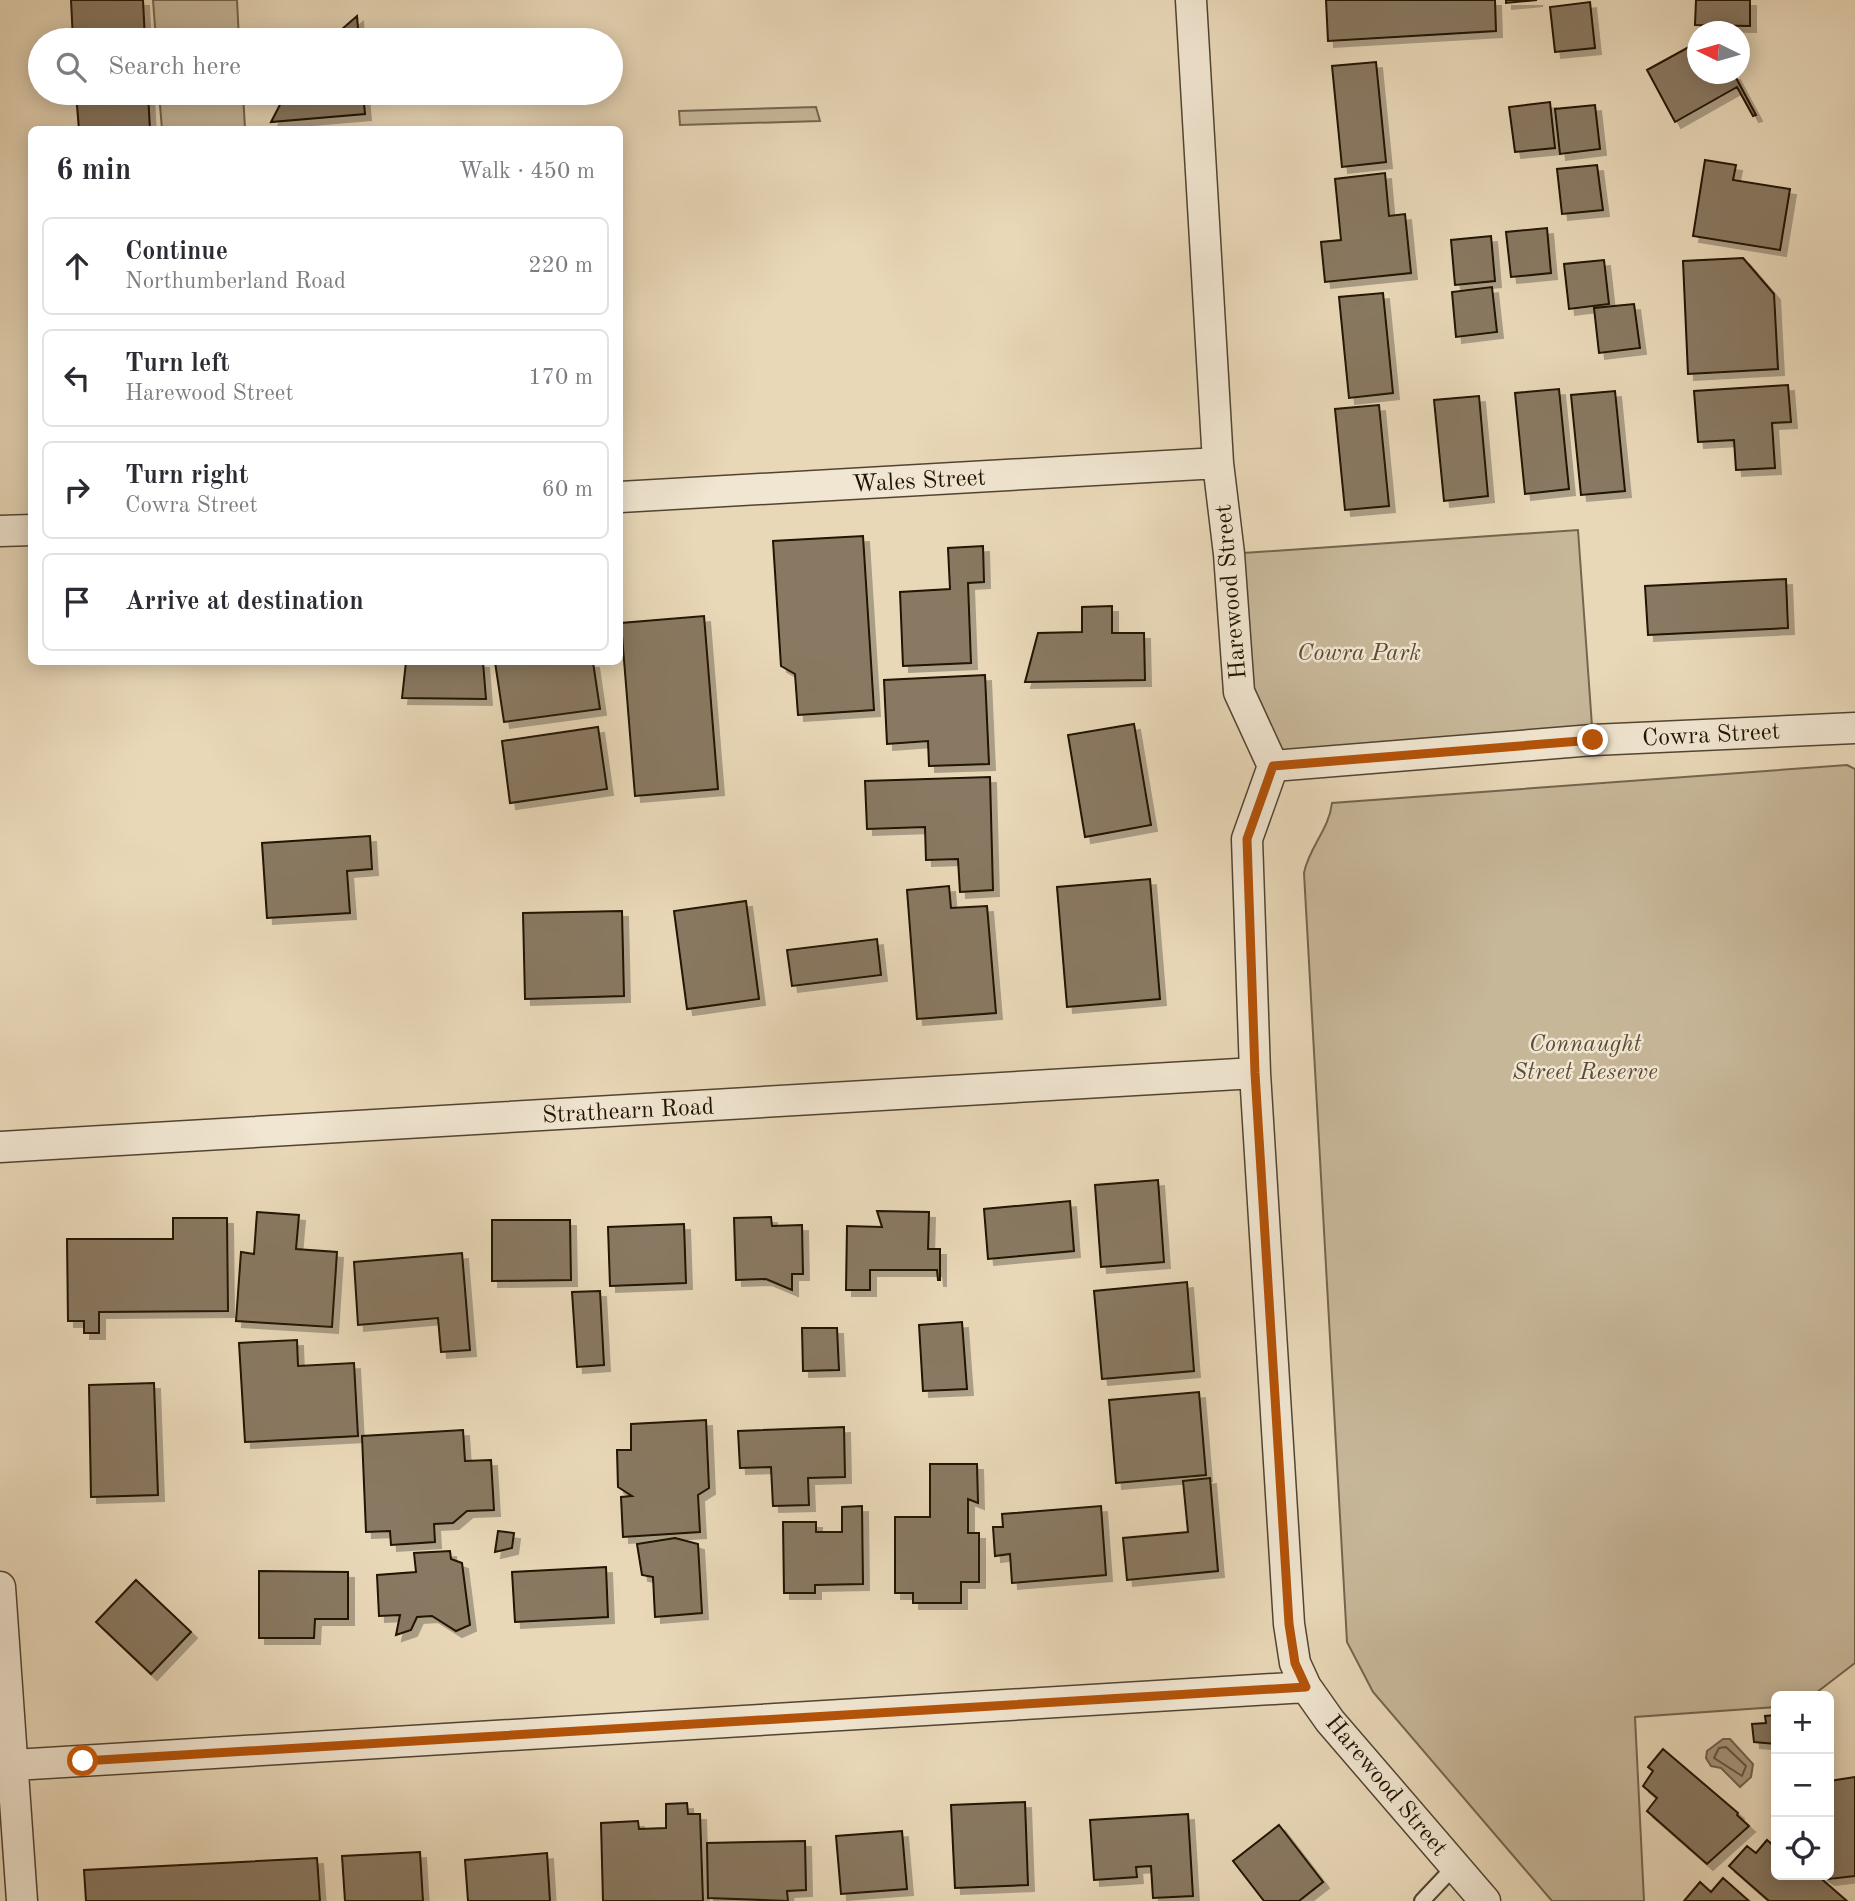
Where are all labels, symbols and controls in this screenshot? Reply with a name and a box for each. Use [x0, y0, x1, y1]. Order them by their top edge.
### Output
north arrow [1687, 21, 1750, 84]
search box [28, 28, 623, 105]
icon: search [52, 48, 90, 86]
text: Search here [108, 54, 241, 80]
text: 6 min [56, 156, 131, 186]
text: Walk · 450 m [459, 160, 595, 183]
text: Continue [125, 239, 228, 265]
icon: ahead [58, 247, 96, 285]
text: 220 m [528, 254, 593, 277]
text: Northumberland Road [125, 270, 346, 293]
text: Turn left [125, 351, 230, 377]
icon: left [58, 359, 96, 397]
text: 170 m [528, 366, 593, 389]
text: Harewood Street [125, 382, 293, 405]
text: Turn right [125, 463, 248, 489]
street label: Wales Street [852, 467, 987, 497]
icon: right [58, 471, 96, 509]
text: 60 m [542, 478, 593, 501]
text: Cowra Street [125, 494, 257, 517]
street label: Harewood Street [1212, 503, 1252, 680]
icon: arrive [58, 583, 96, 621]
text: Arrive at destination [125, 589, 364, 615]
park label: Cowra Park [1297, 642, 1421, 666]
street label: Cowra Street [1641, 720, 1781, 752]
route end [1577, 724, 1608, 755]
park label: Connaught Street Reserve [1512, 1033, 1658, 1085]
street label: Strathearn Road [541, 1096, 715, 1128]
map controls [1771, 1691, 1834, 1880]
button: + [1771, 1691, 1834, 1754]
street label: Harewood Street [1320, 1711, 1451, 1861]
route start [67, 1745, 98, 1776]
button: − [1771, 1754, 1834, 1817]
button: locate [1771, 1817, 1834, 1880]

